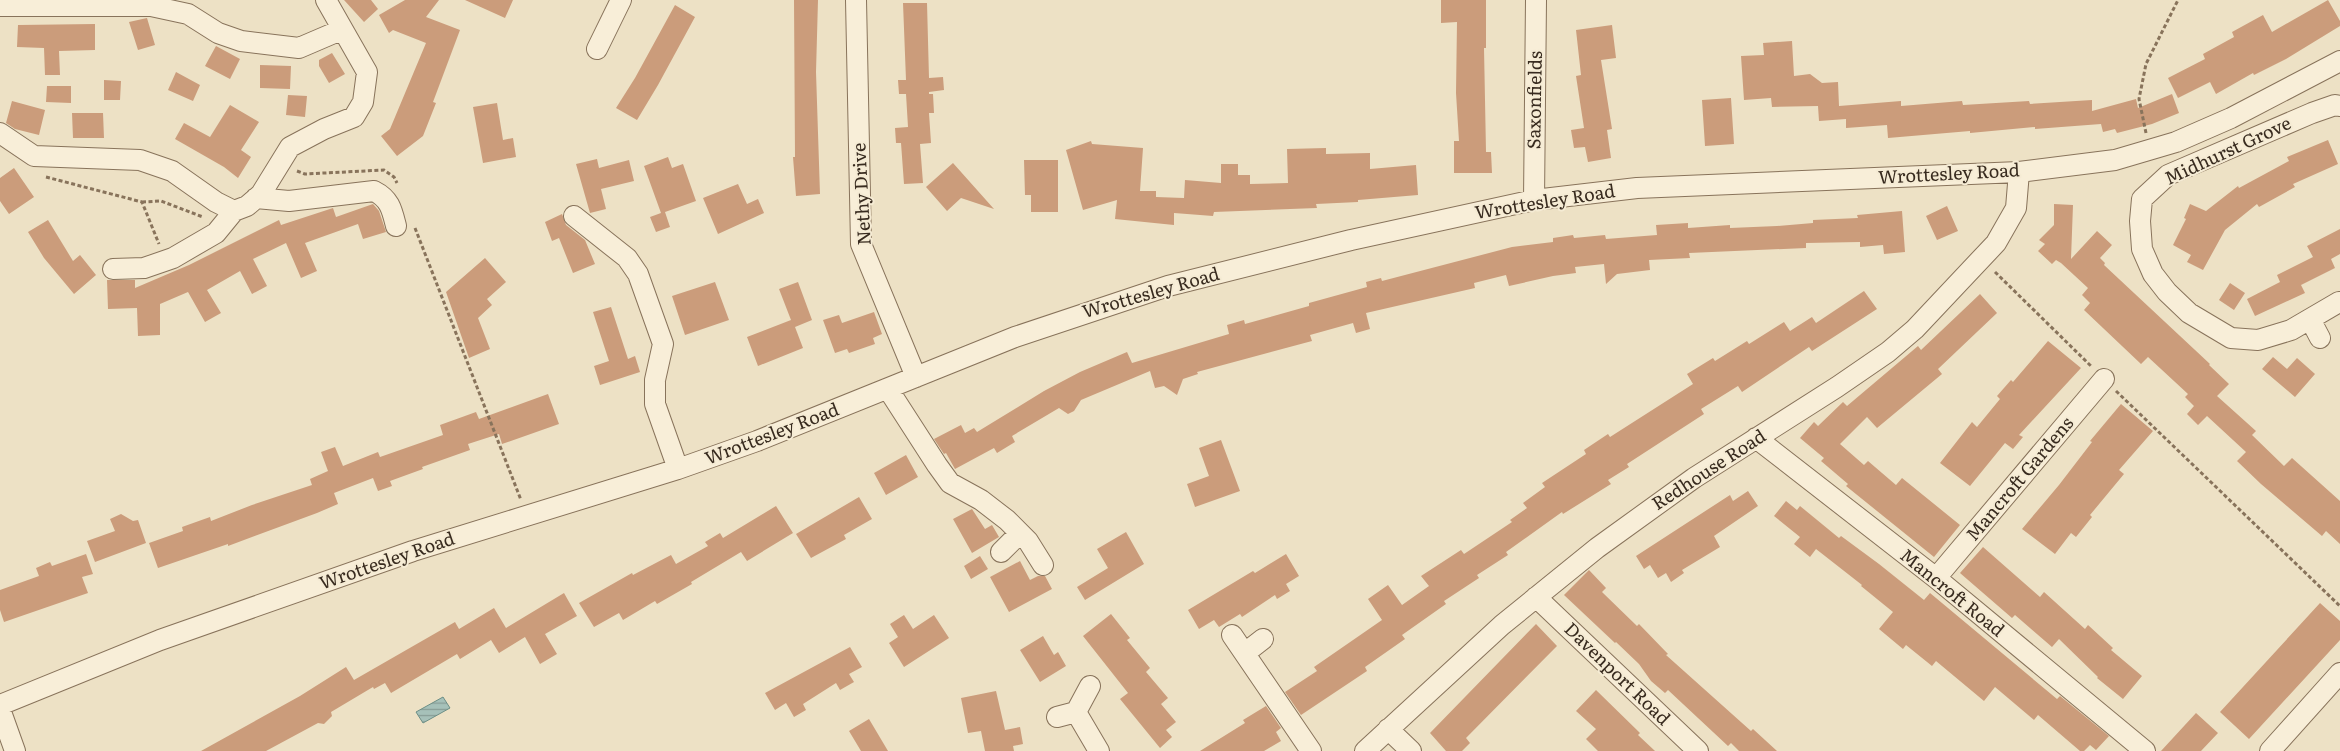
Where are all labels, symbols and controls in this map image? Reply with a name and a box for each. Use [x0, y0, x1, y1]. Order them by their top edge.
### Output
street label: Saxonfields [1519, 51, 1548, 149]
street label: Midhurst Grove [2160, 109, 2295, 191]
street label: Nethy Drive [844, 142, 877, 246]
street label: Wrottesley Road [1878, 155, 2020, 190]
street label: Wrottesley Road [1473, 176, 1617, 225]
street label: Wrottesley Road [1079, 259, 1222, 324]
street label: Wrottesley Road [701, 395, 842, 471]
street label: Mancroft Gardens [1959, 410, 2079, 546]
street label: Redhouse Road [1646, 422, 1771, 516]
street label: Wrottesley Road [315, 524, 458, 595]
street label: Mancroft Road [1895, 541, 2011, 642]
street label: Davenport Road [1559, 615, 1677, 731]

